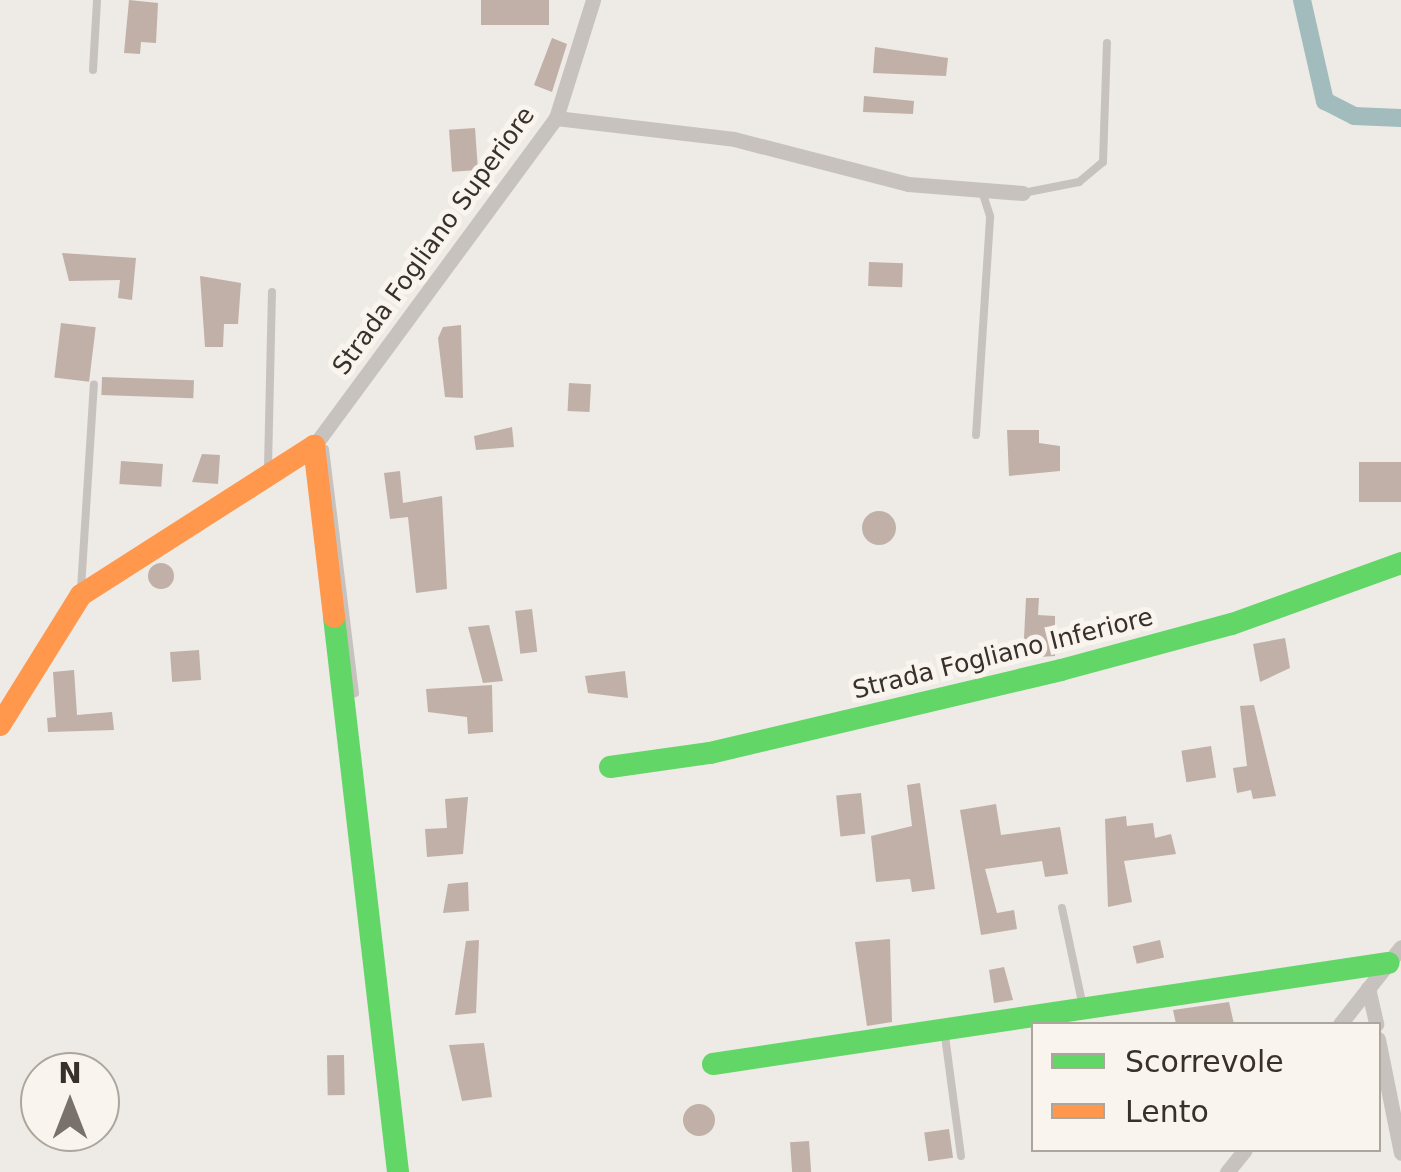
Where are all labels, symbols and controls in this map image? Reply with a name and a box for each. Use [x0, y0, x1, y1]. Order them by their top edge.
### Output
street label: Strada Fogliano Superiore [327, 101, 541, 381]
street label: Strada Fogliano Inferiore [850, 602, 1156, 706]
legend [1031, 1022, 1381, 1152]
text: Scorrevole [1125, 1044, 1284, 1079]
north arrow [20, 1052, 120, 1152]
text: N [58, 1057, 82, 1090]
text: Lento [1125, 1094, 1209, 1129]

